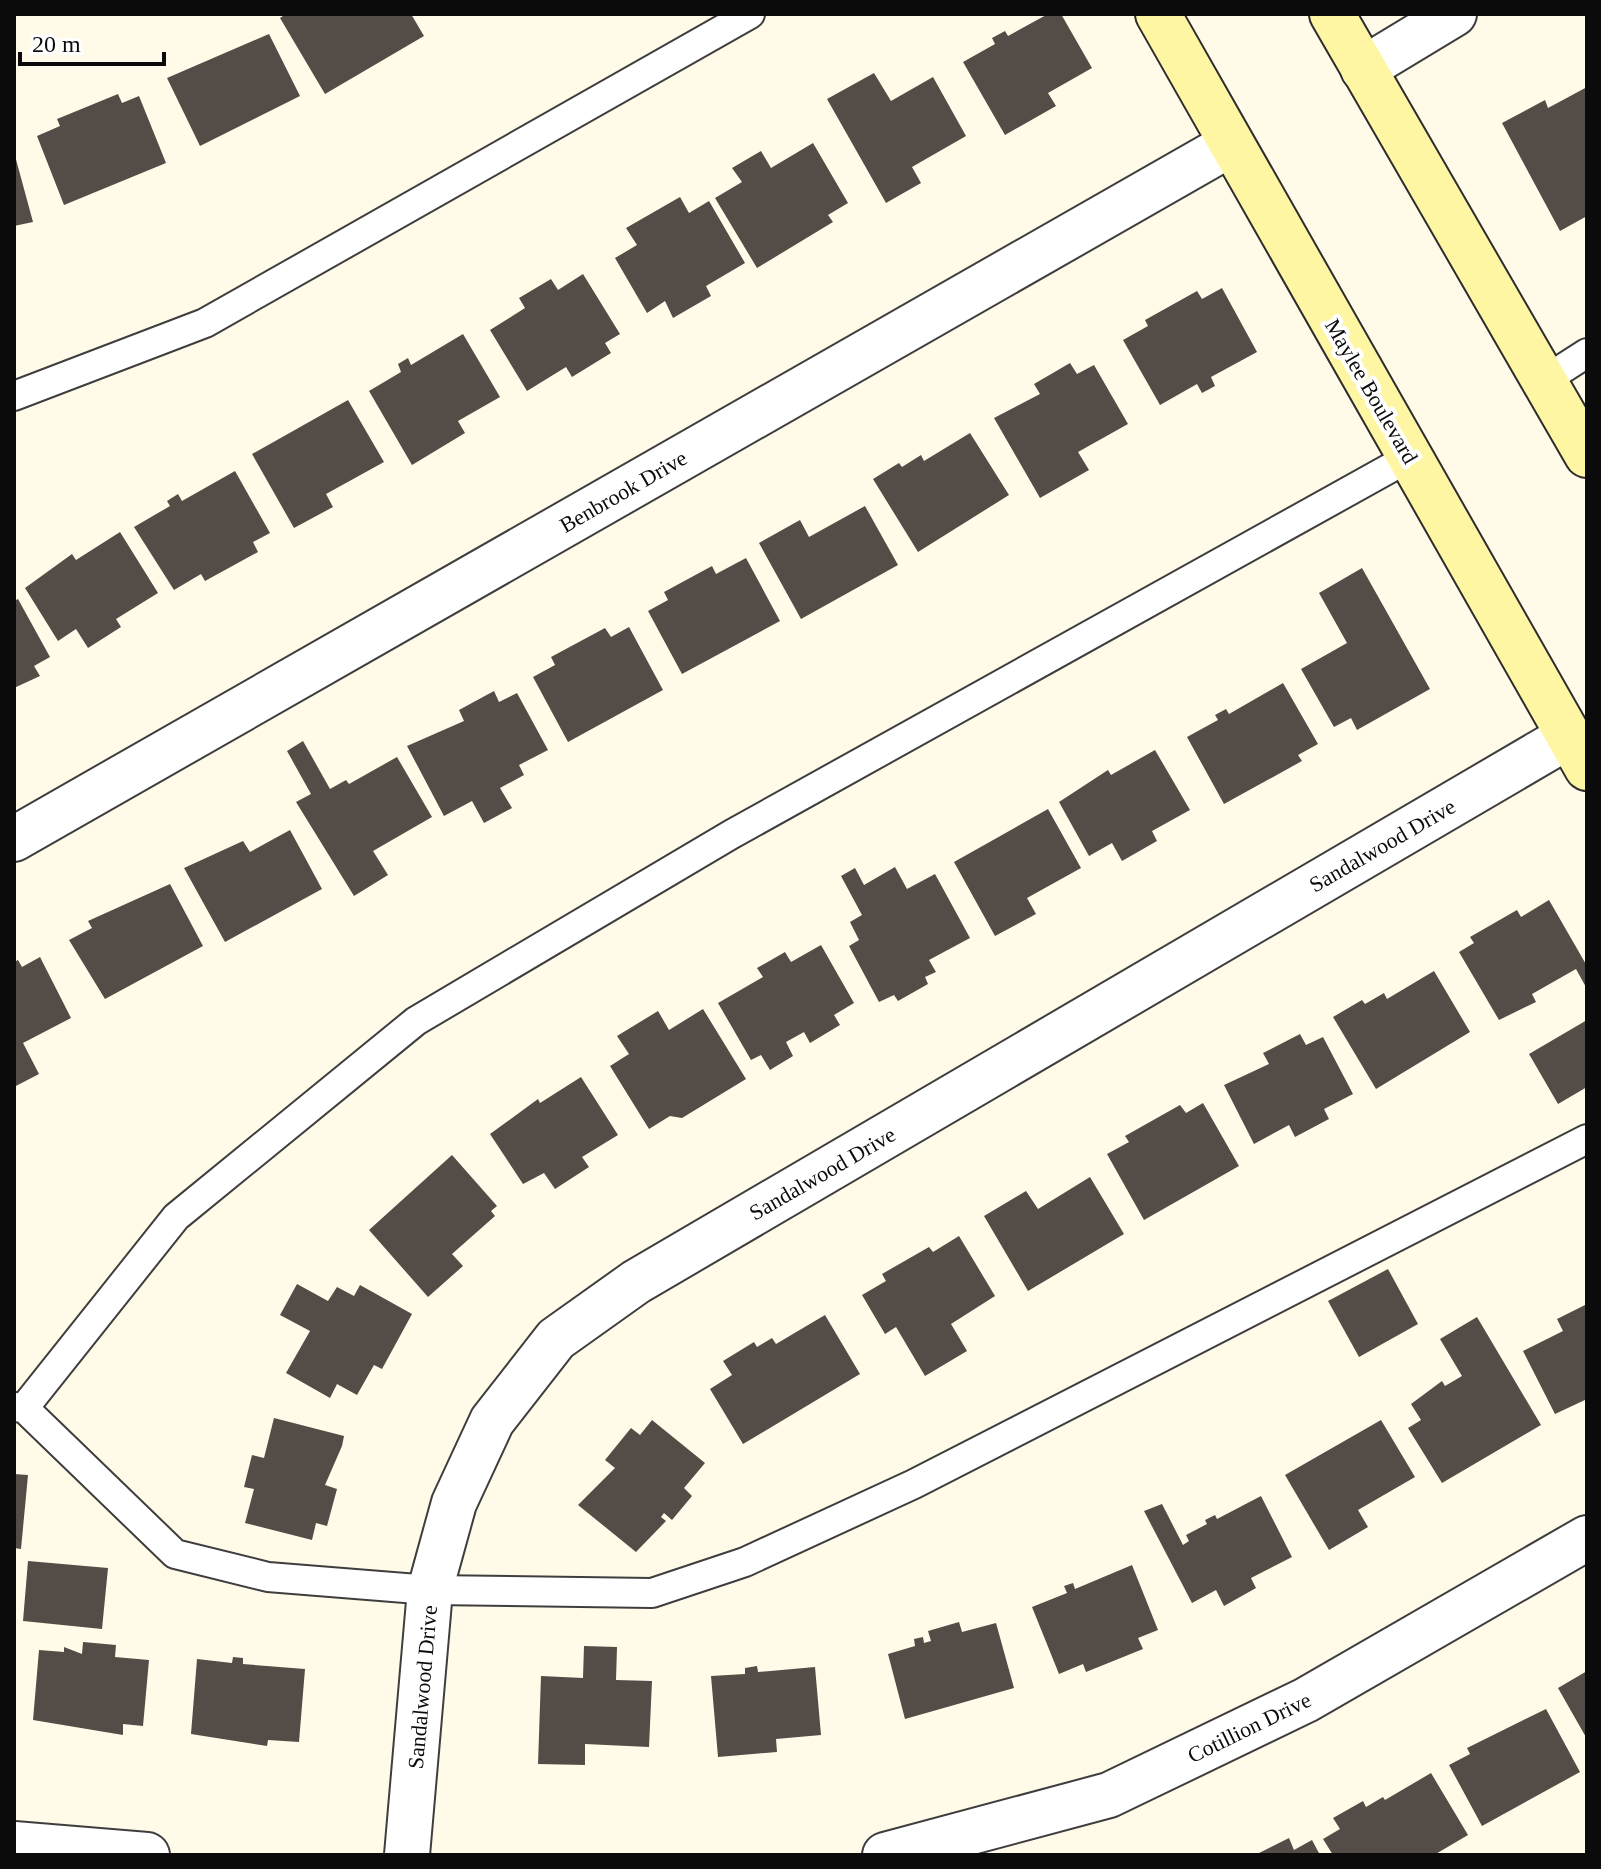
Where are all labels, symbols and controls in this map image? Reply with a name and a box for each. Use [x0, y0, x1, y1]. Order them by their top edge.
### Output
scale bar [20, 16, 164, 66]
text: 20 m [32, 31, 81, 57]
street label: Maylee Boulevard [1320, 314, 1423, 468]
street label: Benbrook Drive [555, 445, 691, 538]
street label: Sandalwood Drive [1305, 794, 1460, 897]
street label: Sandalwood Drive [745, 1122, 900, 1225]
street label: Sandalwood Drive [403, 1604, 442, 1770]
street label: Cotillion Drive [1184, 1687, 1315, 1768]

